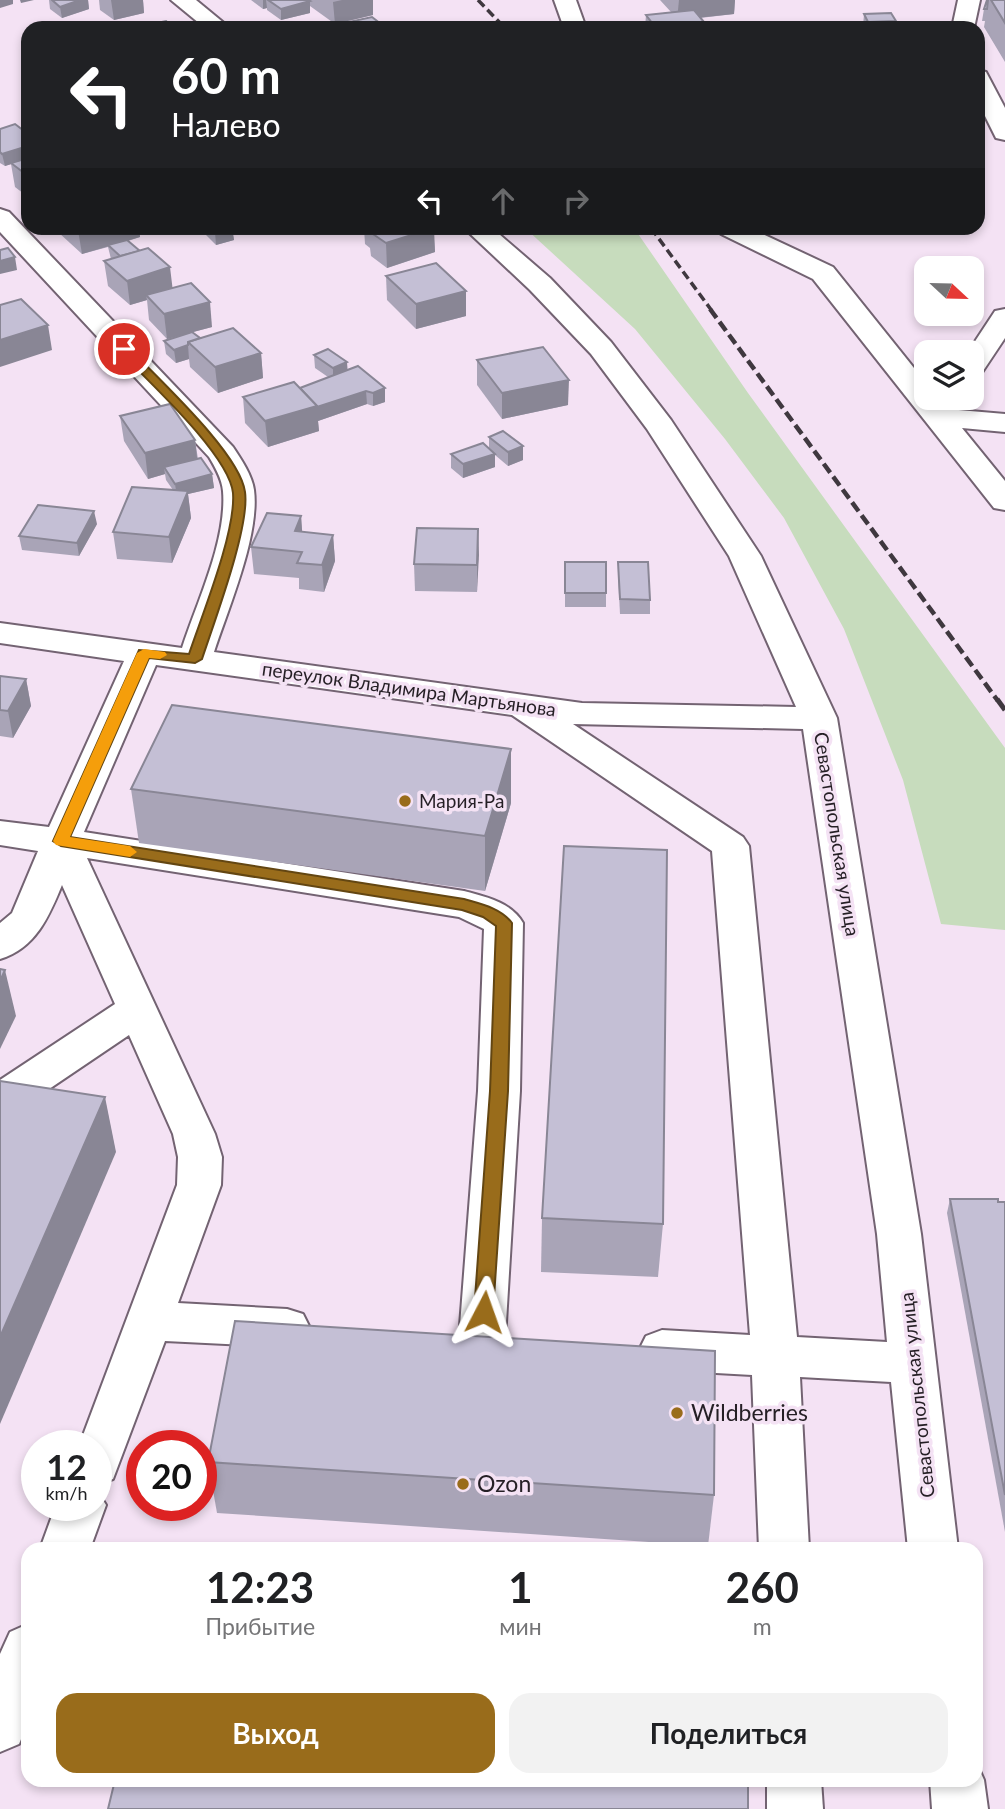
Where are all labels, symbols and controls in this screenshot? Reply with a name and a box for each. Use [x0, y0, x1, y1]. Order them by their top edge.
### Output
text: 60 m [171, 46, 281, 104]
icon: left [56, 49, 147, 140]
text: Налево [171, 105, 281, 144]
icon: left [411, 182, 449, 220]
icon: ahead [484, 182, 522, 220]
icon: right [557, 182, 595, 220]
north arrow [914, 256, 984, 326]
map controls [914, 256, 984, 410]
pin [94, 319, 154, 379]
icon: arrive [105, 330, 143, 368]
button: layers [914, 340, 984, 410]
street label: переулок Владимира Мартьянова [261, 656, 558, 721]
street label: Севастопольская улица [810, 730, 865, 938]
place label: Мария-Ра [419, 789, 504, 812]
marker: Мария-Ра [397, 793, 413, 809]
position arrow [447, 1275, 521, 1349]
street label: Севастопольская улица [894, 1291, 939, 1499]
place label: Wildberries [691, 1398, 808, 1426]
marker: Wildberries [669, 1405, 685, 1421]
speed limit sign: 20 [126, 1430, 217, 1521]
text: 12 [46, 1445, 87, 1487]
place label: Ozon [477, 1469, 531, 1497]
marker: Ozon [455, 1476, 471, 1492]
text: km/h [45, 1482, 88, 1504]
text: 12:23 [206, 1562, 314, 1612]
text: 1 [508, 1562, 533, 1612]
text: 260 [726, 1562, 799, 1612]
text: Прибытие [205, 1612, 315, 1640]
text: мин [499, 1612, 542, 1640]
text: m [753, 1612, 772, 1640]
button: Выход [56, 1693, 495, 1773]
button: Поделиться [509, 1693, 948, 1773]

